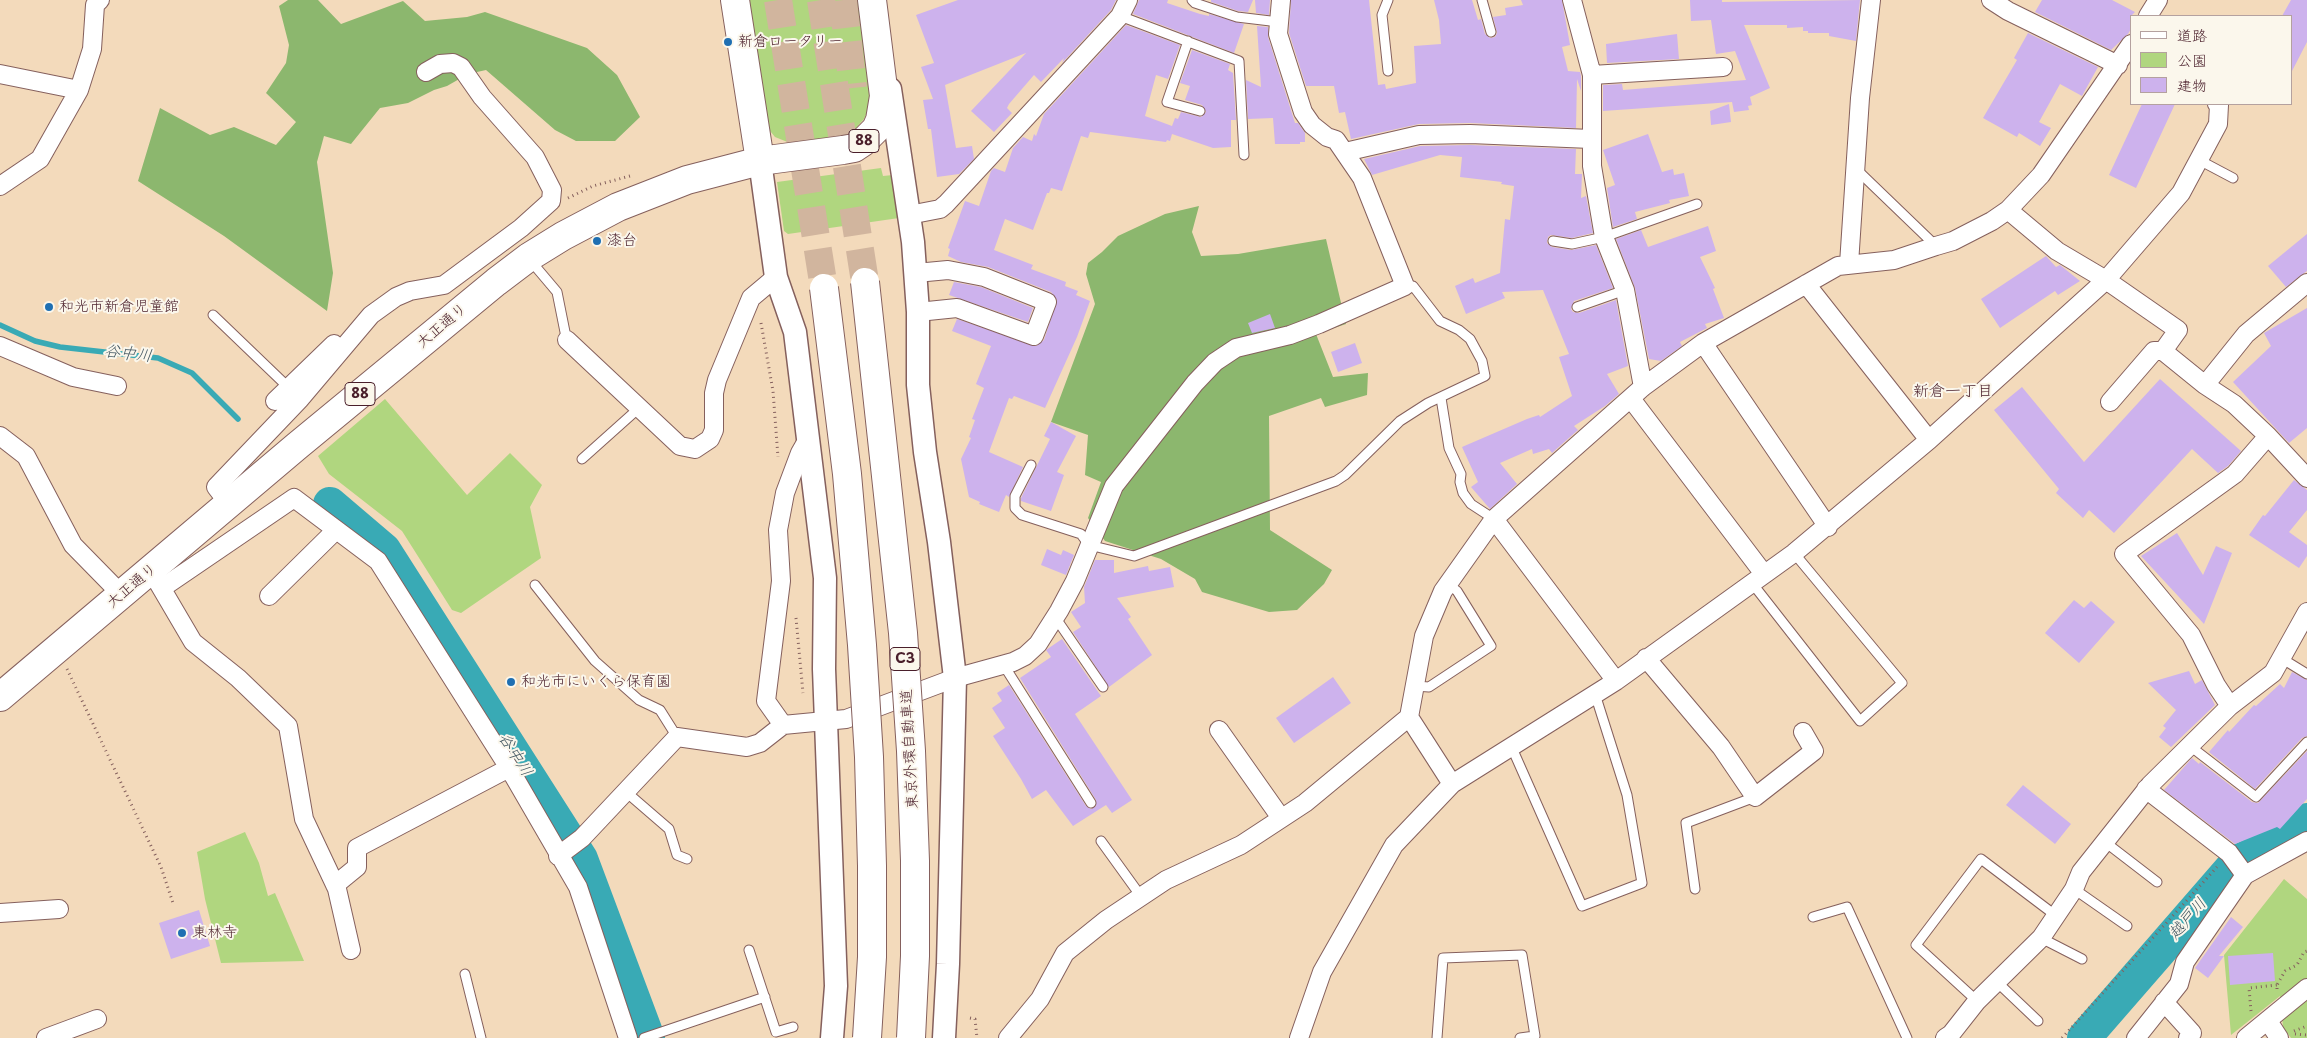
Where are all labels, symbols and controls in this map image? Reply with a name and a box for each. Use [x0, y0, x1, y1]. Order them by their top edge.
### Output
legend [2130, 15, 2292, 105]
text: 道路 [2177, 23, 2207, 46]
place label: 新倉ロータリー [738, 33, 843, 51]
marker: 新倉ロータリー [722, 36, 734, 48]
text: 公園 [2177, 48, 2207, 71]
text: 建物 [2177, 73, 2207, 96]
road number: 88 [849, 130, 879, 152]
place label: 漆台 [607, 232, 637, 250]
marker: 漆台 [591, 235, 603, 247]
place label: 和光市新倉児童館 [59, 298, 179, 316]
street label: 大正通り [413, 300, 471, 352]
marker: 和光市新倉児童館 [43, 301, 55, 313]
water label: 谷中川 [103, 342, 153, 366]
road number: 88 [345, 382, 375, 406]
district label: 新倉一丁目 [1913, 382, 1993, 402]
street label: 大正通り [103, 560, 161, 612]
road number: C3 [890, 648, 920, 671]
place label: 和光市にいくら保育園 [521, 673, 671, 691]
marker: 和光市にいくら保育園 [505, 676, 517, 688]
street label: 東京外環自動車道 [898, 689, 922, 809]
water label: 谷中川 [494, 730, 536, 780]
water label: 越戸川 [2165, 895, 2211, 943]
place label: 東林寺 [192, 924, 237, 942]
marker: 東林寺 [176, 927, 188, 939]

